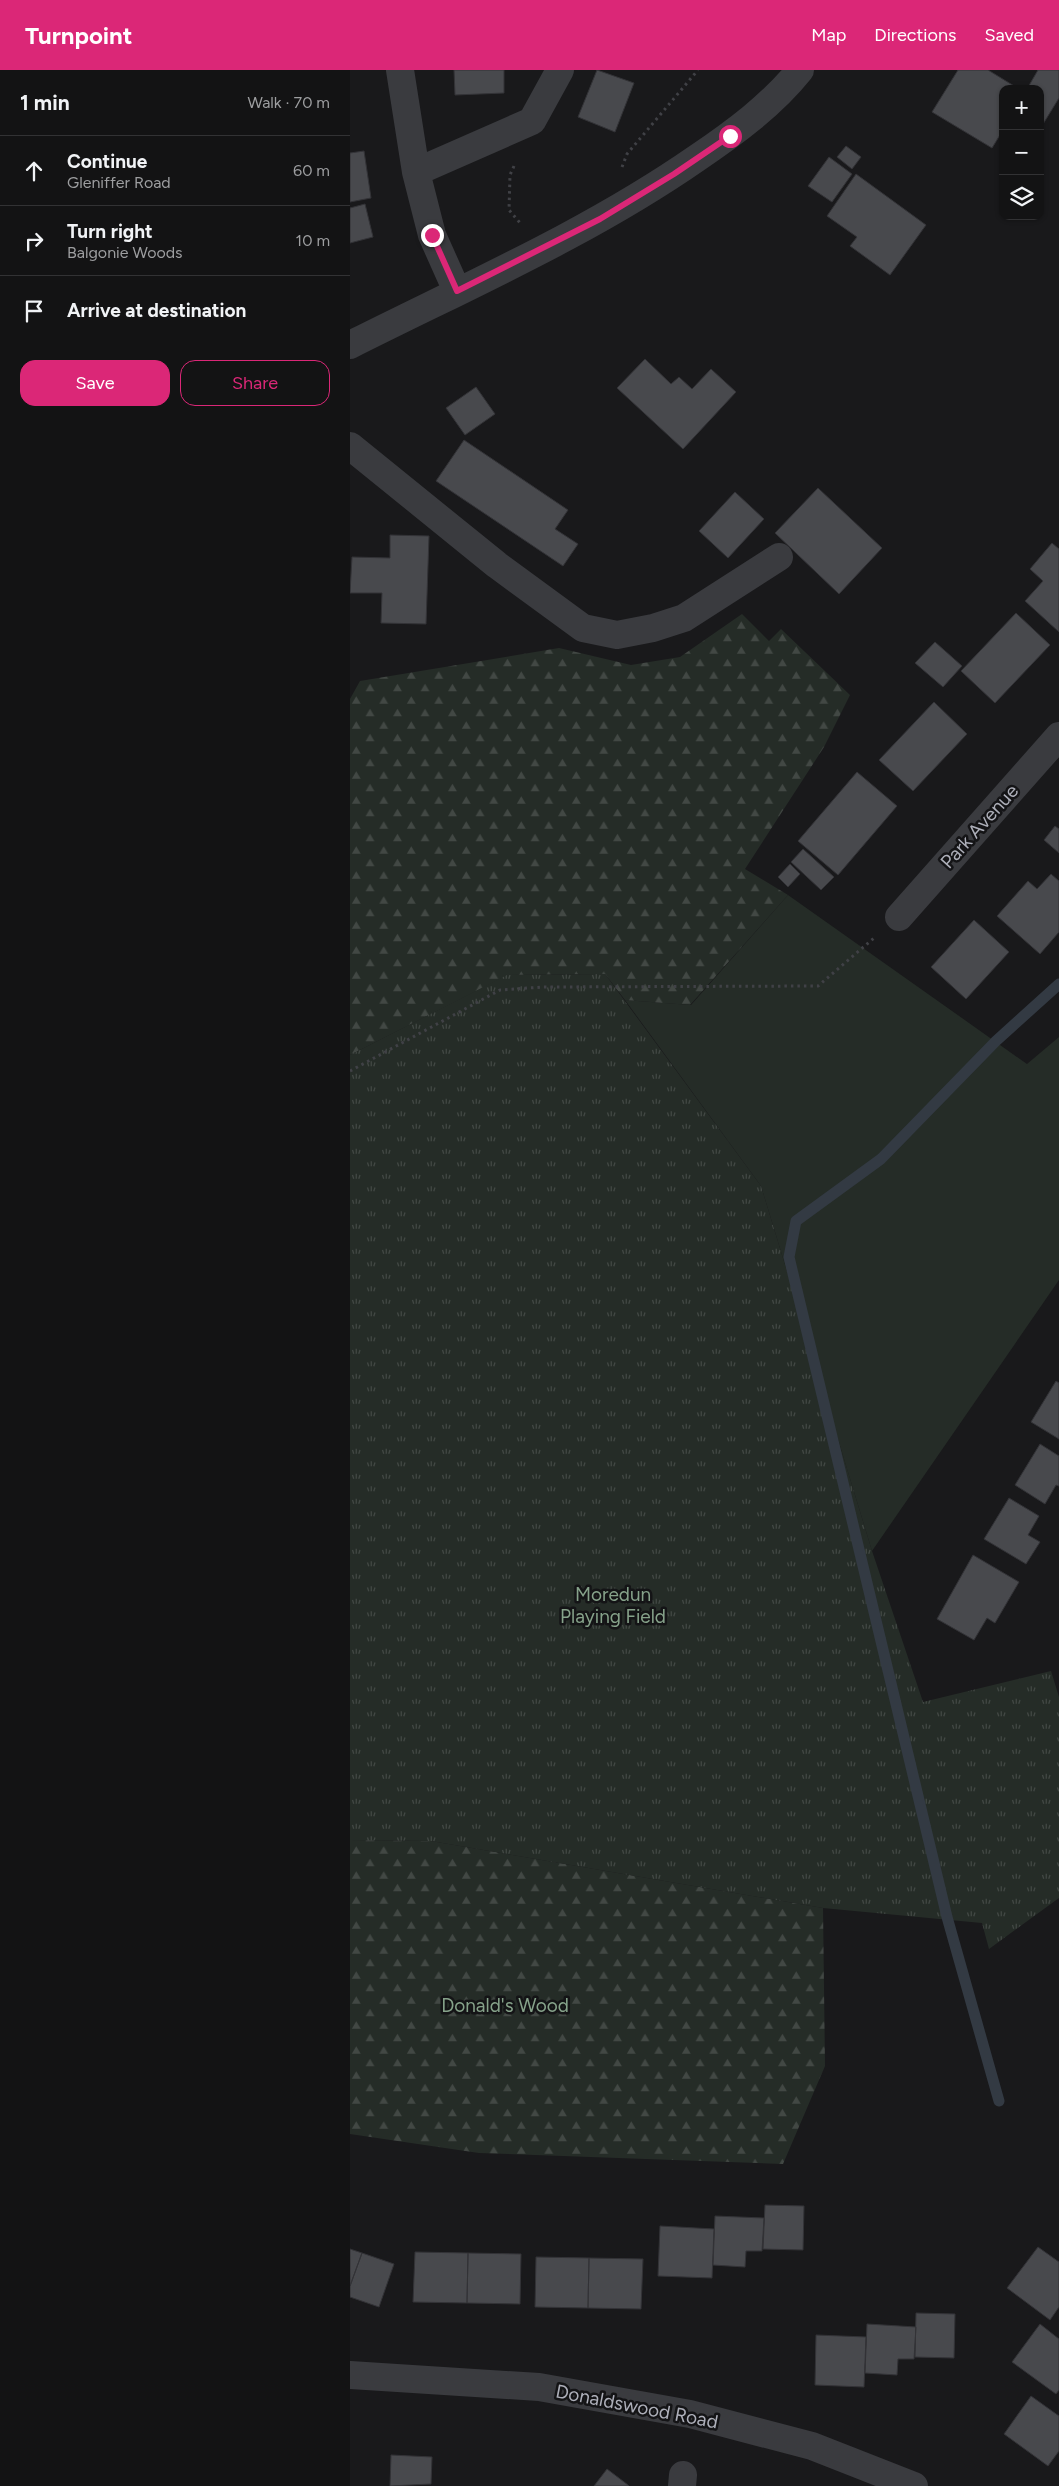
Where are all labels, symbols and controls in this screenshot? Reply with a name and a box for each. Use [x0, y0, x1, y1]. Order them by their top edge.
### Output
text: Turnpoint [25, 21, 132, 50]
text: Map [811, 24, 846, 46]
text: Directions [874, 24, 956, 46]
text: Saved [984, 24, 1034, 46]
map controls [999, 85, 1044, 220]
button: + [999, 85, 1044, 130]
text: 1 min [20, 90, 70, 115]
text: Walk · 70 m [247, 93, 330, 112]
route start [719, 125, 742, 148]
button: − [999, 130, 1044, 175]
text: Continue [67, 150, 147, 173]
icon: ahead [20, 157, 48, 185]
text: 60 m [293, 161, 330, 180]
text: Gleniffer Road [67, 173, 171, 192]
button: layers [999, 175, 1044, 220]
text: Turn right [67, 220, 153, 243]
route end [421, 224, 444, 247]
icon: right [20, 227, 48, 255]
text: 10 m [296, 231, 330, 250]
text: Balgonie Woods [67, 243, 183, 262]
icon: arrive [20, 297, 48, 325]
text: Arrive at destination [67, 299, 246, 322]
button: Save [20, 360, 170, 406]
button: Share [180, 360, 330, 406]
street label: Park Avenue [936, 780, 1023, 873]
park label: Moredun Playing Field [560, 1583, 666, 1628]
park label: Donald's Wood [441, 1994, 569, 2017]
street label: Donaldswood Road [554, 2379, 720, 2434]

